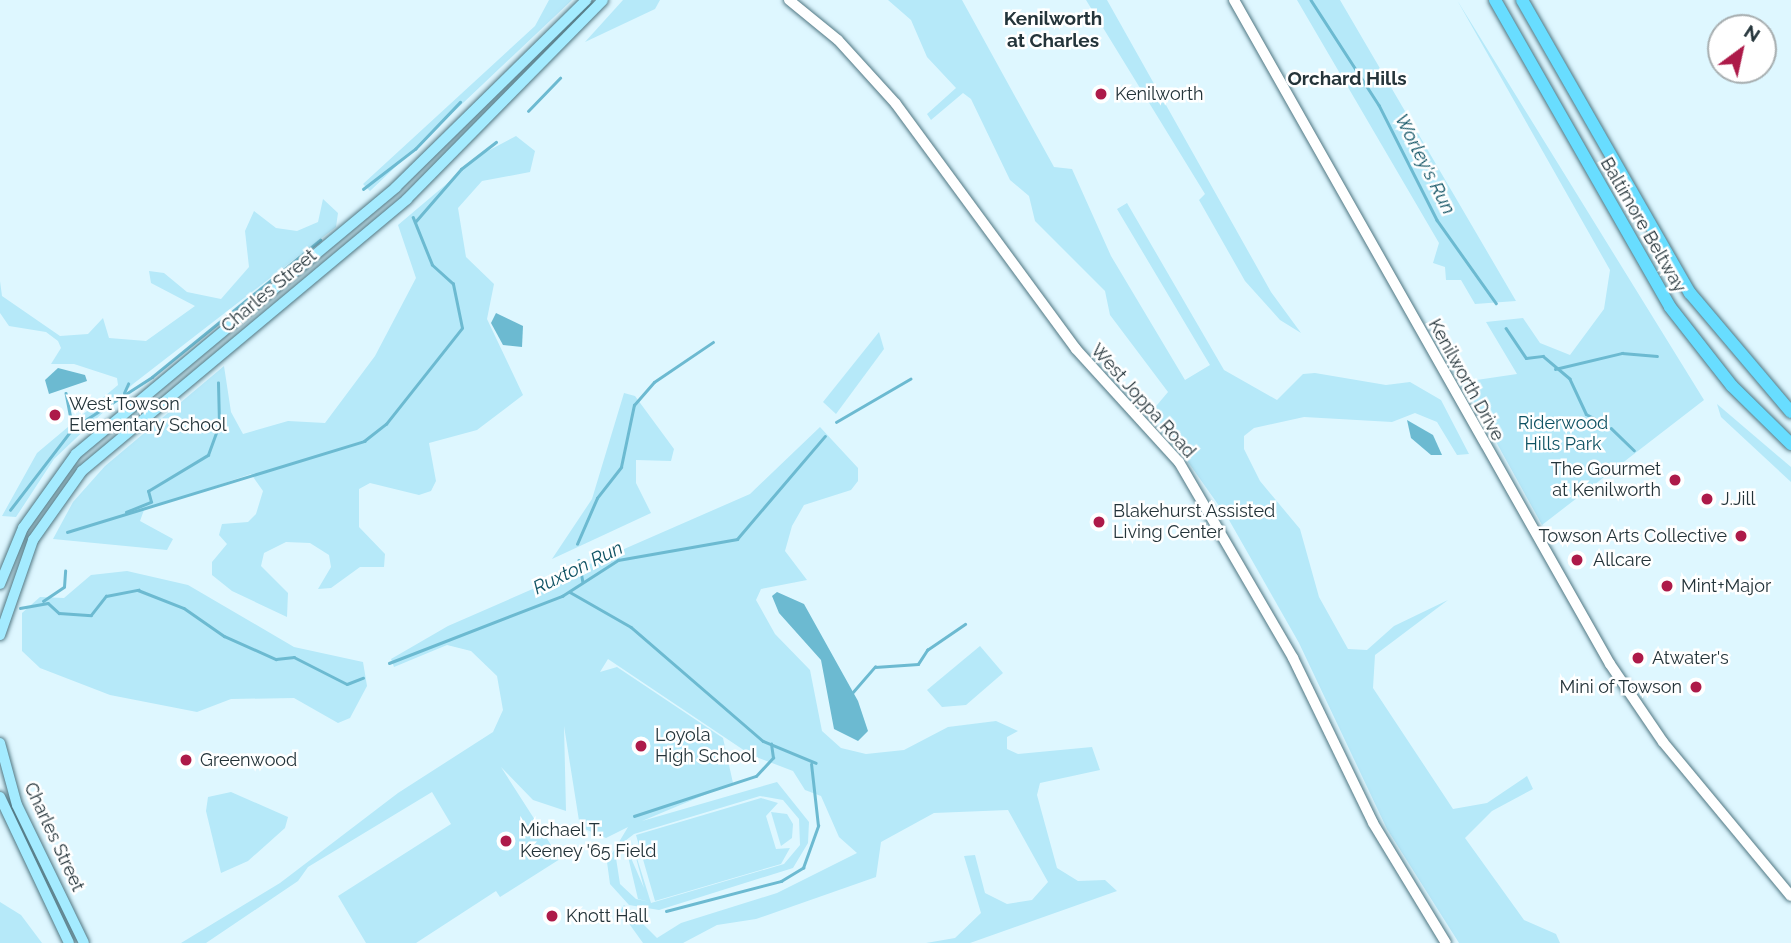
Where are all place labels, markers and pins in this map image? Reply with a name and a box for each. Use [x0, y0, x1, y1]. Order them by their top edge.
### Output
place label: Kenilworth [1115, 83, 1203, 105]
marker: Kenilworth [1093, 86, 1109, 102]
place label: West Towson Elementary School [69, 394, 227, 436]
marker: West Towson Elementary School [47, 407, 63, 423]
place label: The Gourmet at Kenilworth [1551, 459, 1661, 502]
marker: The Gourmet at Kenilworth [1667, 472, 1683, 488]
place label: J.Jill [1721, 488, 1755, 510]
marker: J.Jill [1699, 491, 1715, 507]
place label: Blakehurst Assisted Living Center [1113, 501, 1276, 544]
marker: Blakehurst Assisted Living Center [1091, 514, 1107, 530]
place label: Towson Arts Collective [1538, 525, 1727, 547]
marker: Towson Arts Collective [1733, 528, 1749, 544]
place label: Allcare [1593, 549, 1651, 571]
marker: Allcare [1567, 550, 1587, 570]
place label: Mint+Major [1681, 575, 1771, 597]
marker: Mint+Major [1659, 578, 1675, 594]
place label: Atwater's [1652, 647, 1729, 669]
marker: Atwater's [1630, 650, 1646, 666]
place label: Mini of Towson [1559, 676, 1682, 698]
marker: Mini of Towson [1688, 679, 1704, 695]
place label: Loyola High School [655, 725, 756, 768]
marker: Loyola High School [633, 738, 649, 754]
place label: Greenwood [200, 749, 297, 771]
marker: Greenwood [178, 752, 194, 768]
place label: Michael T. Keeney '65 Field [520, 820, 657, 862]
marker: Michael T. Keeney '65 Field [498, 833, 514, 849]
place label: Knott Hall [566, 905, 648, 927]
marker: Knott Hall [544, 908, 560, 924]

